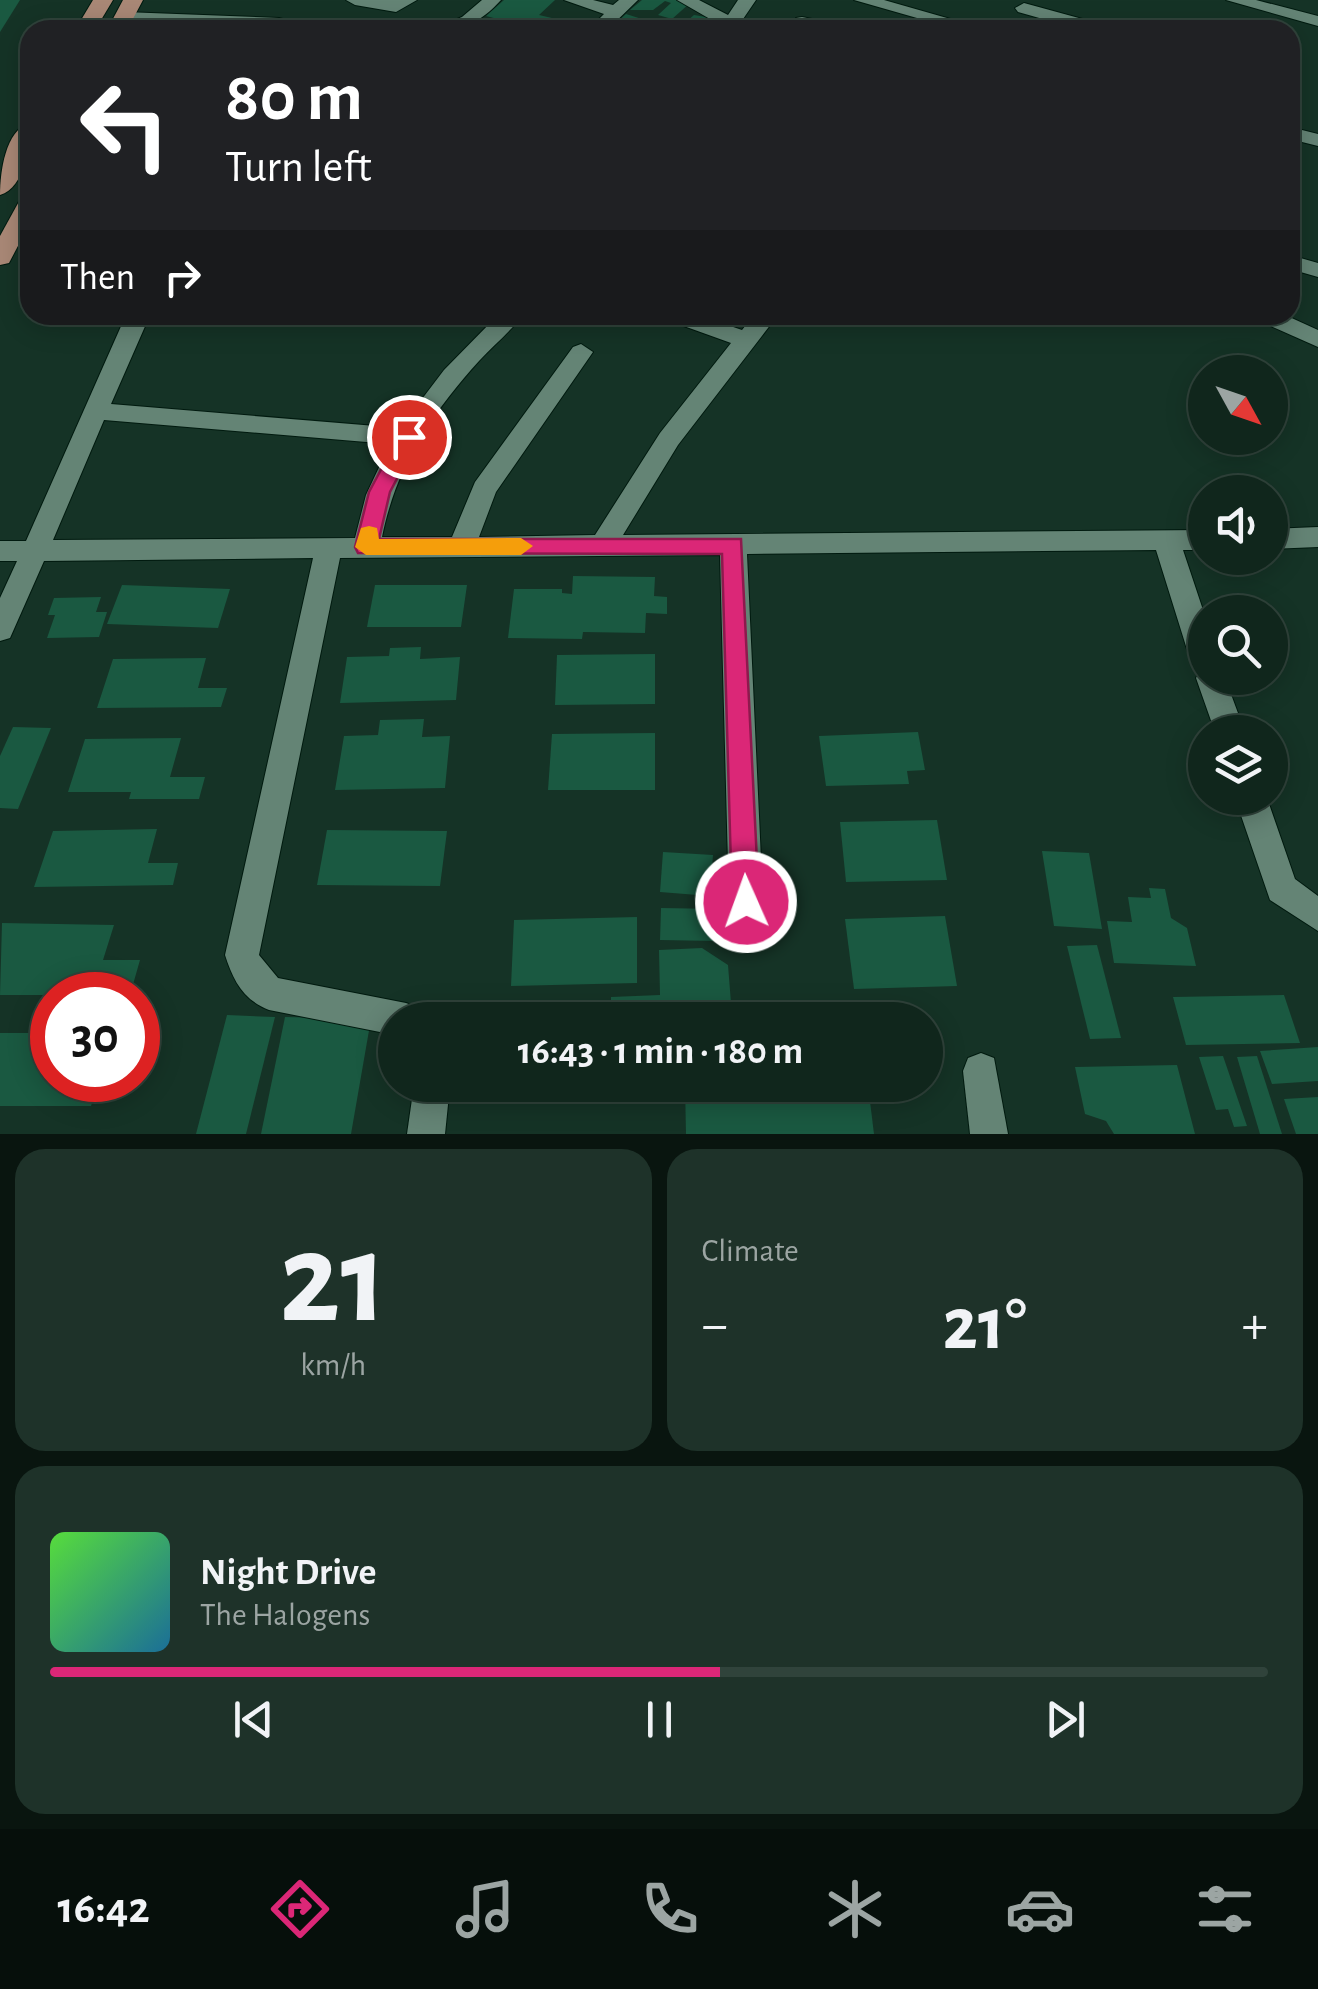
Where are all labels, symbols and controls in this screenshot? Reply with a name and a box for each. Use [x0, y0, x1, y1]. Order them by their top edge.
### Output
icon: left [60, 60, 190, 190]
text: 80 m [225, 63, 363, 133]
text: Turn left [225, 145, 372, 190]
icon: right [155, 250, 210, 305]
text: Then [60, 259, 135, 297]
north arrow [1188, 355, 1288, 455]
map controls [1188, 355, 1288, 815]
pin [367, 395, 452, 480]
icon: arrive [382, 410, 437, 465]
button: sound [1188, 475, 1288, 575]
button: search [1188, 595, 1288, 695]
button: layers [1188, 715, 1288, 815]
position arrow [694, 850, 798, 954]
speed limit sign: 30 [30, 972, 160, 1102]
text: 16:43 · 1 min · 180 m [518, 1033, 803, 1071]
text: 21 [279, 1216, 387, 1346]
text: Climate [702, 1235, 799, 1267]
text: 21° [943, 1288, 1027, 1363]
text: − [702, 1298, 728, 1353]
text: + [1242, 1298, 1268, 1353]
text: km/h [300, 1349, 366, 1381]
text: Night Drive [200, 1554, 376, 1592]
text: The Halogens [200, 1599, 370, 1631]
icon: previous [226, 1692, 281, 1747]
icon: pause [632, 1692, 687, 1747]
icon: next [1038, 1692, 1093, 1747]
icon: directions [265, 1874, 335, 1944]
icon: music [450, 1874, 520, 1944]
icon: phone [635, 1874, 705, 1944]
icon: climate [820, 1874, 890, 1944]
icon: car [1005, 1874, 1075, 1944]
icon: filters [1190, 1874, 1260, 1944]
text: 16:42 [58, 1886, 150, 1931]

